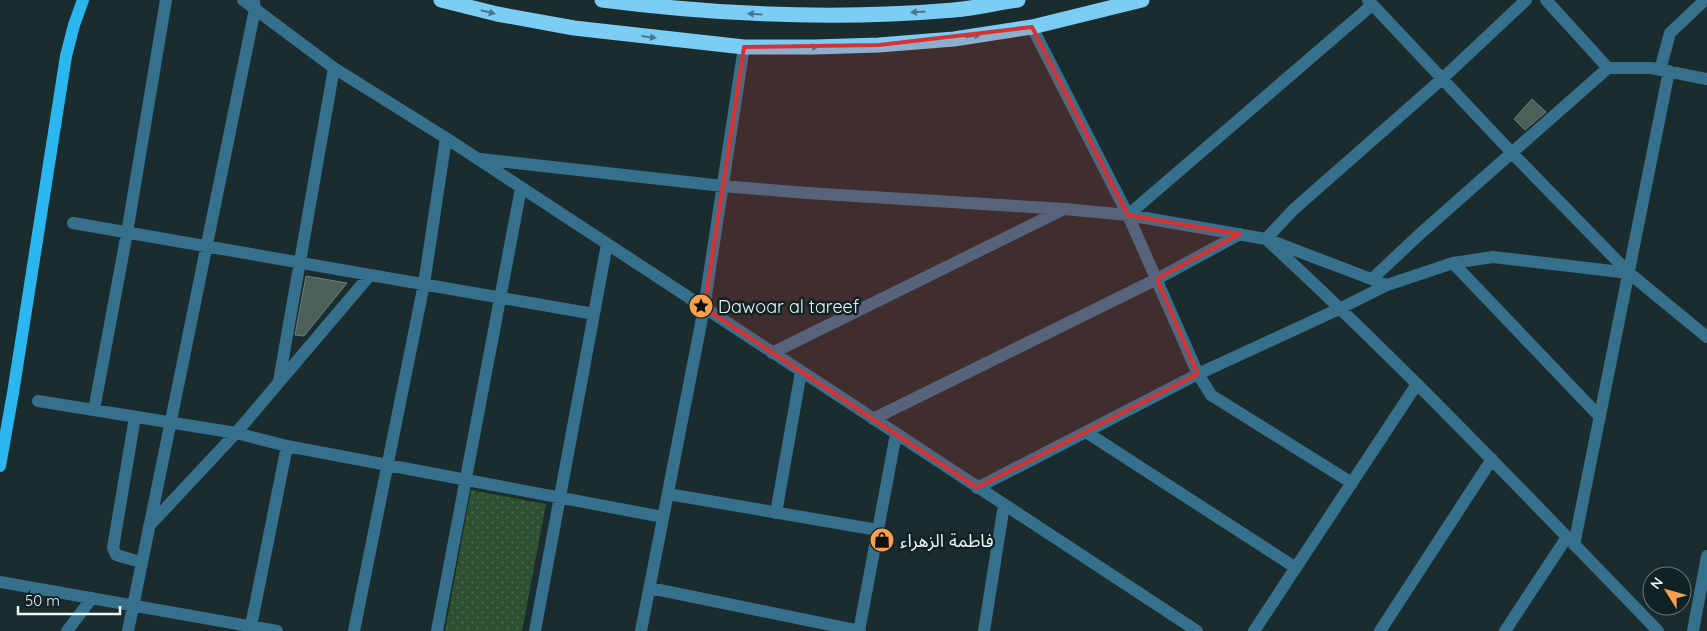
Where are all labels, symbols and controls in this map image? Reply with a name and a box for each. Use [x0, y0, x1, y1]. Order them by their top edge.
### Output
one-way arrow [481, 8, 496, 16]
one-way arrow [909, 8, 925, 16]
one-way arrow [747, 10, 763, 18]
one-way arrow [965, 31, 981, 39]
one-way arrow [641, 33, 657, 41]
one-way arrow [803, 43, 819, 51]
place icon: Dawoar al tareef [688, 293, 714, 319]
place label: Dawoar al tareef [718, 295, 860, 318]
shop icon: فاطمة الزهراء [869, 527, 895, 553]
place label: فاطمة الزهراء [900, 529, 994, 552]
north arrow [1642, 566, 1692, 616]
text: N [1646, 574, 1667, 593]
scale bar [18, 584, 120, 616]
text: 50 m [25, 591, 60, 610]

